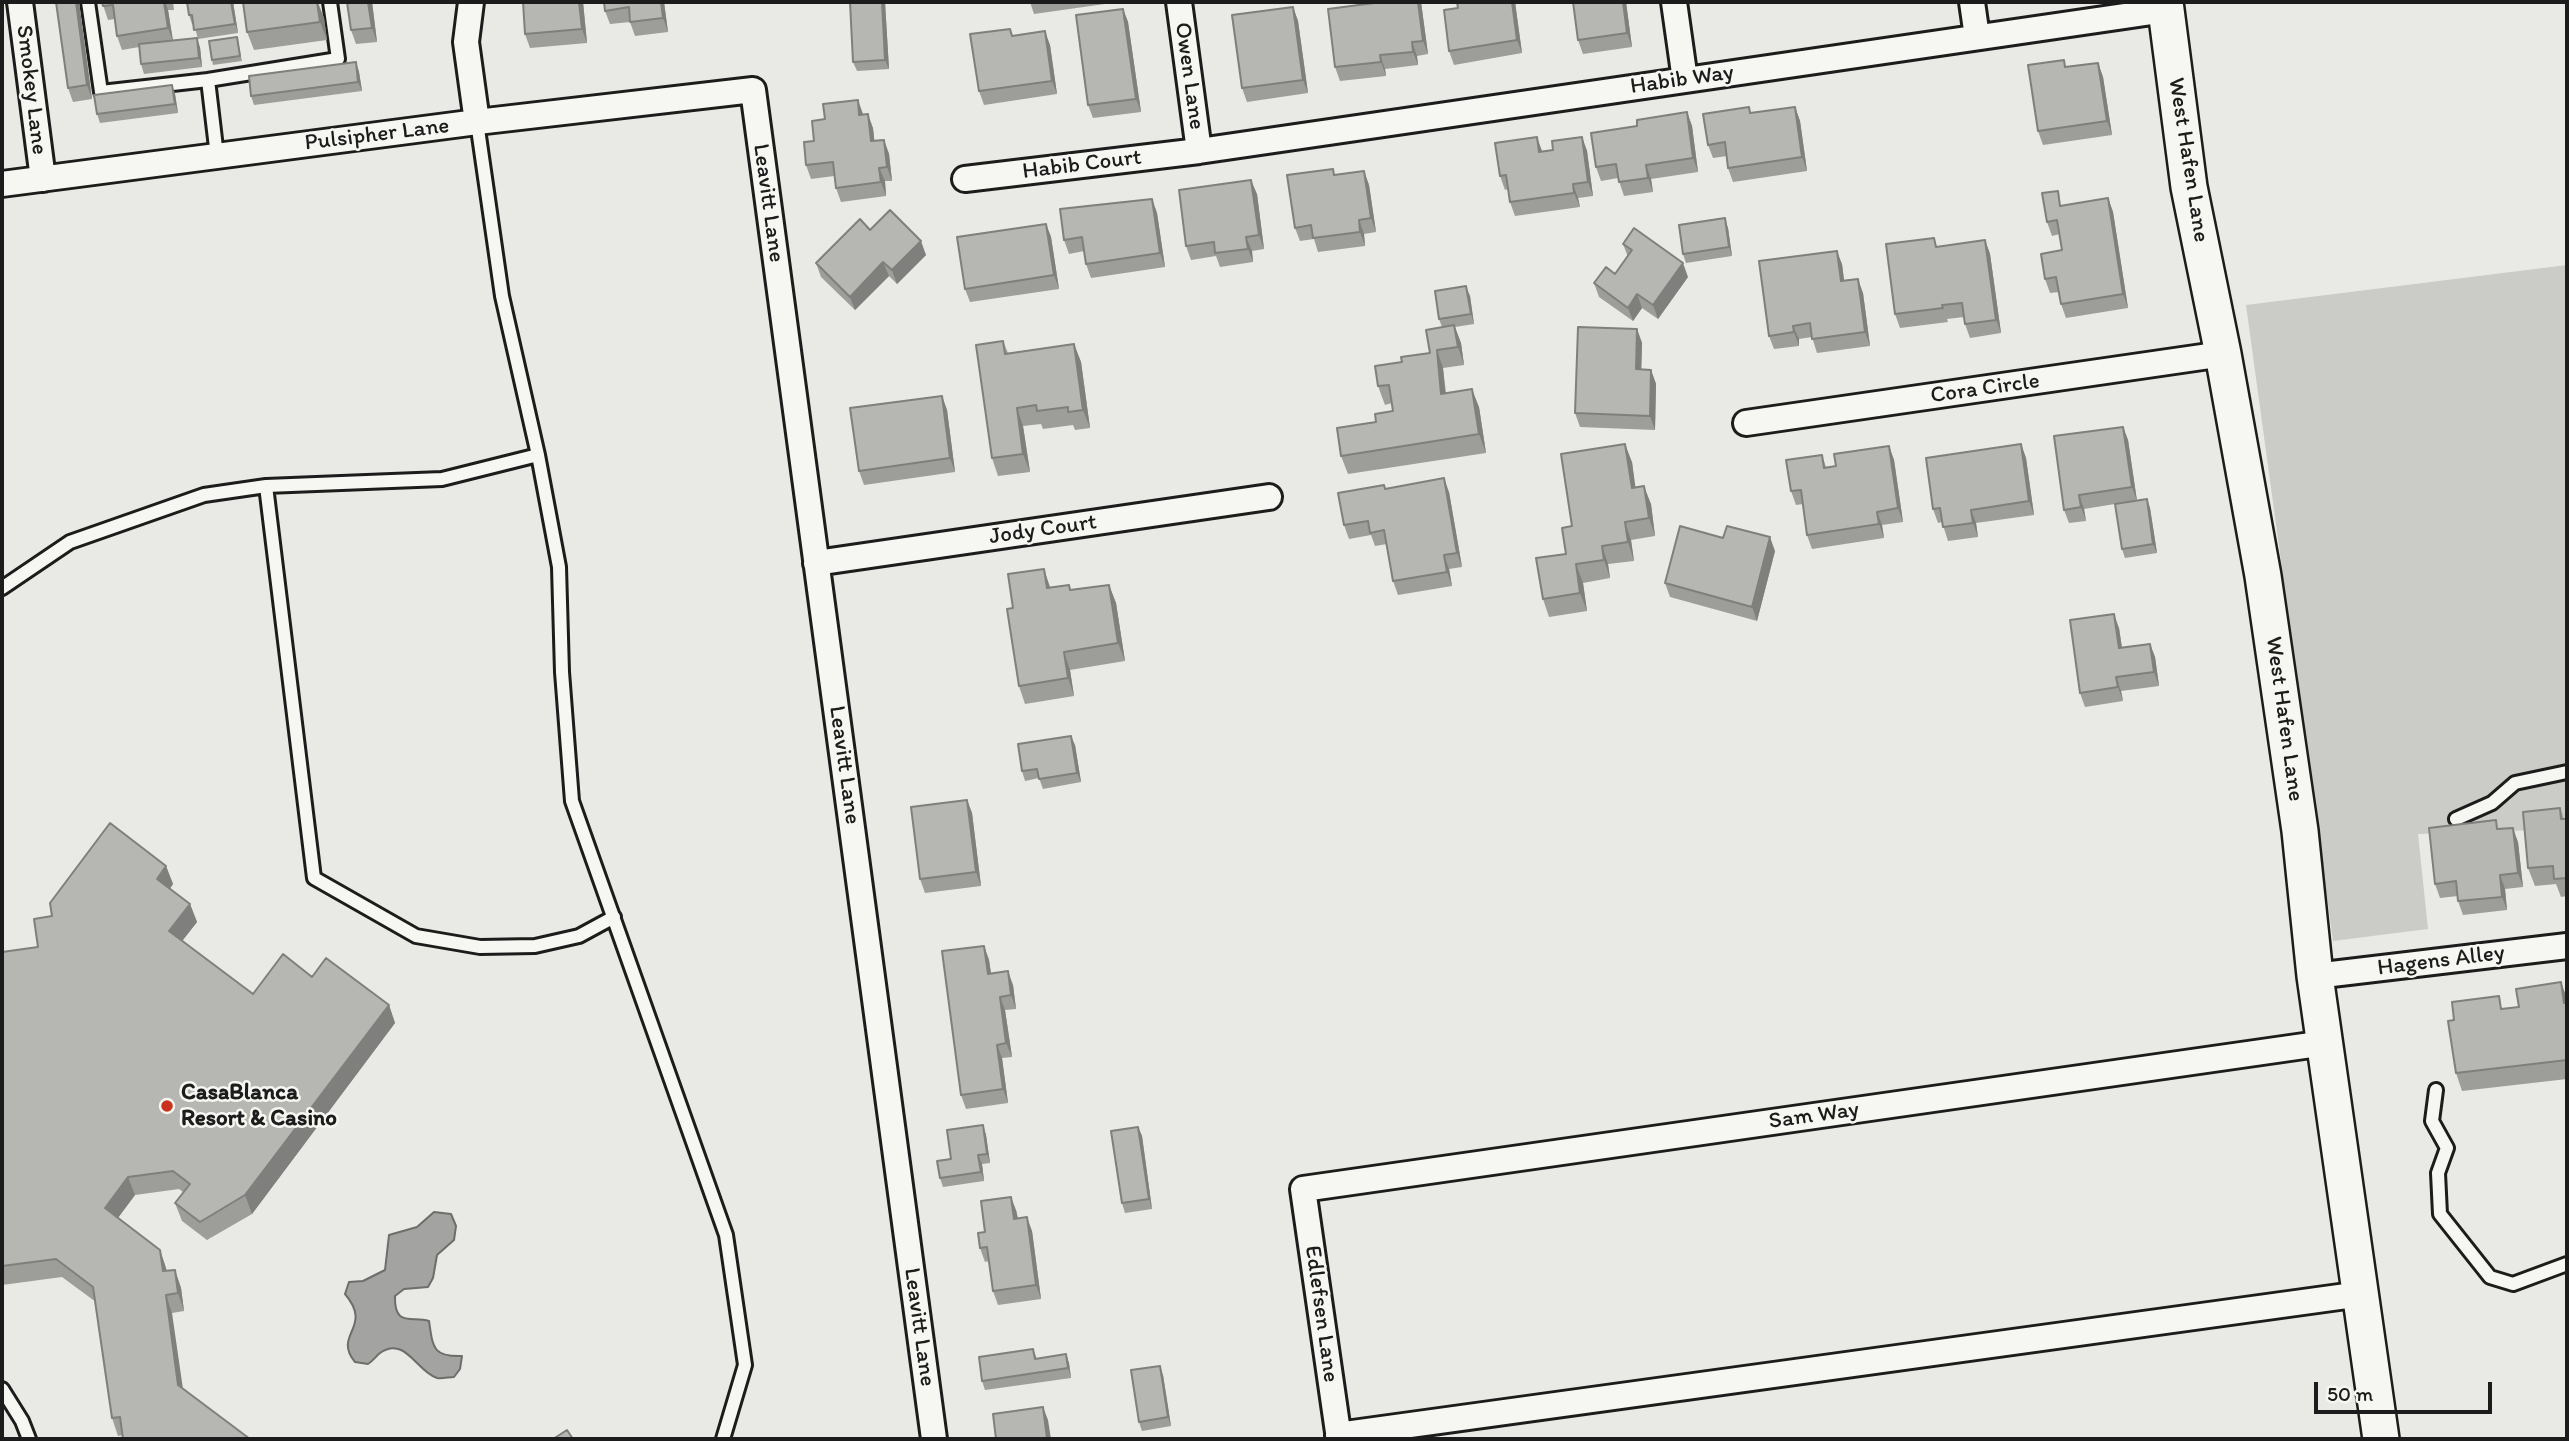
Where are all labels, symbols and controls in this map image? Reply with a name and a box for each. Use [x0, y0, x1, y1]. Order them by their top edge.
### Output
street label: Owen Lane [1168, 20, 1210, 132]
street label: Smokey Lane [9, 24, 53, 156]
street label: Habib Way [1628, 59, 1736, 101]
street label: West Hafen Lane [2161, 76, 2215, 244]
street label: Pulsipher Lane [303, 112, 451, 158]
street label: Leavitt Lane [746, 142, 790, 264]
street label: Habib Court [1021, 144, 1143, 186]
street label: Cora Circle [1929, 368, 2041, 410]
street label: Jody Court [988, 509, 1098, 551]
street label: West Hafen Lane [2259, 635, 2309, 803]
street label: Leavitt Lane [822, 704, 866, 826]
street label: Hagens Alley [2376, 940, 2506, 982]
place label: CasaBlanca Resort & Casino [181, 1079, 337, 1133]
street label: Sam Way [1767, 1096, 1861, 1136]
marker: CasaBlanca Resort & Casino [159, 1098, 175, 1114]
street label: Edlefsen Lane [1298, 1244, 1344, 1384]
street label: Leavitt Lane [897, 1266, 941, 1388]
scale bar [2317, 1368, 2496, 1412]
text: 50 m [2327, 1381, 2373, 1406]

